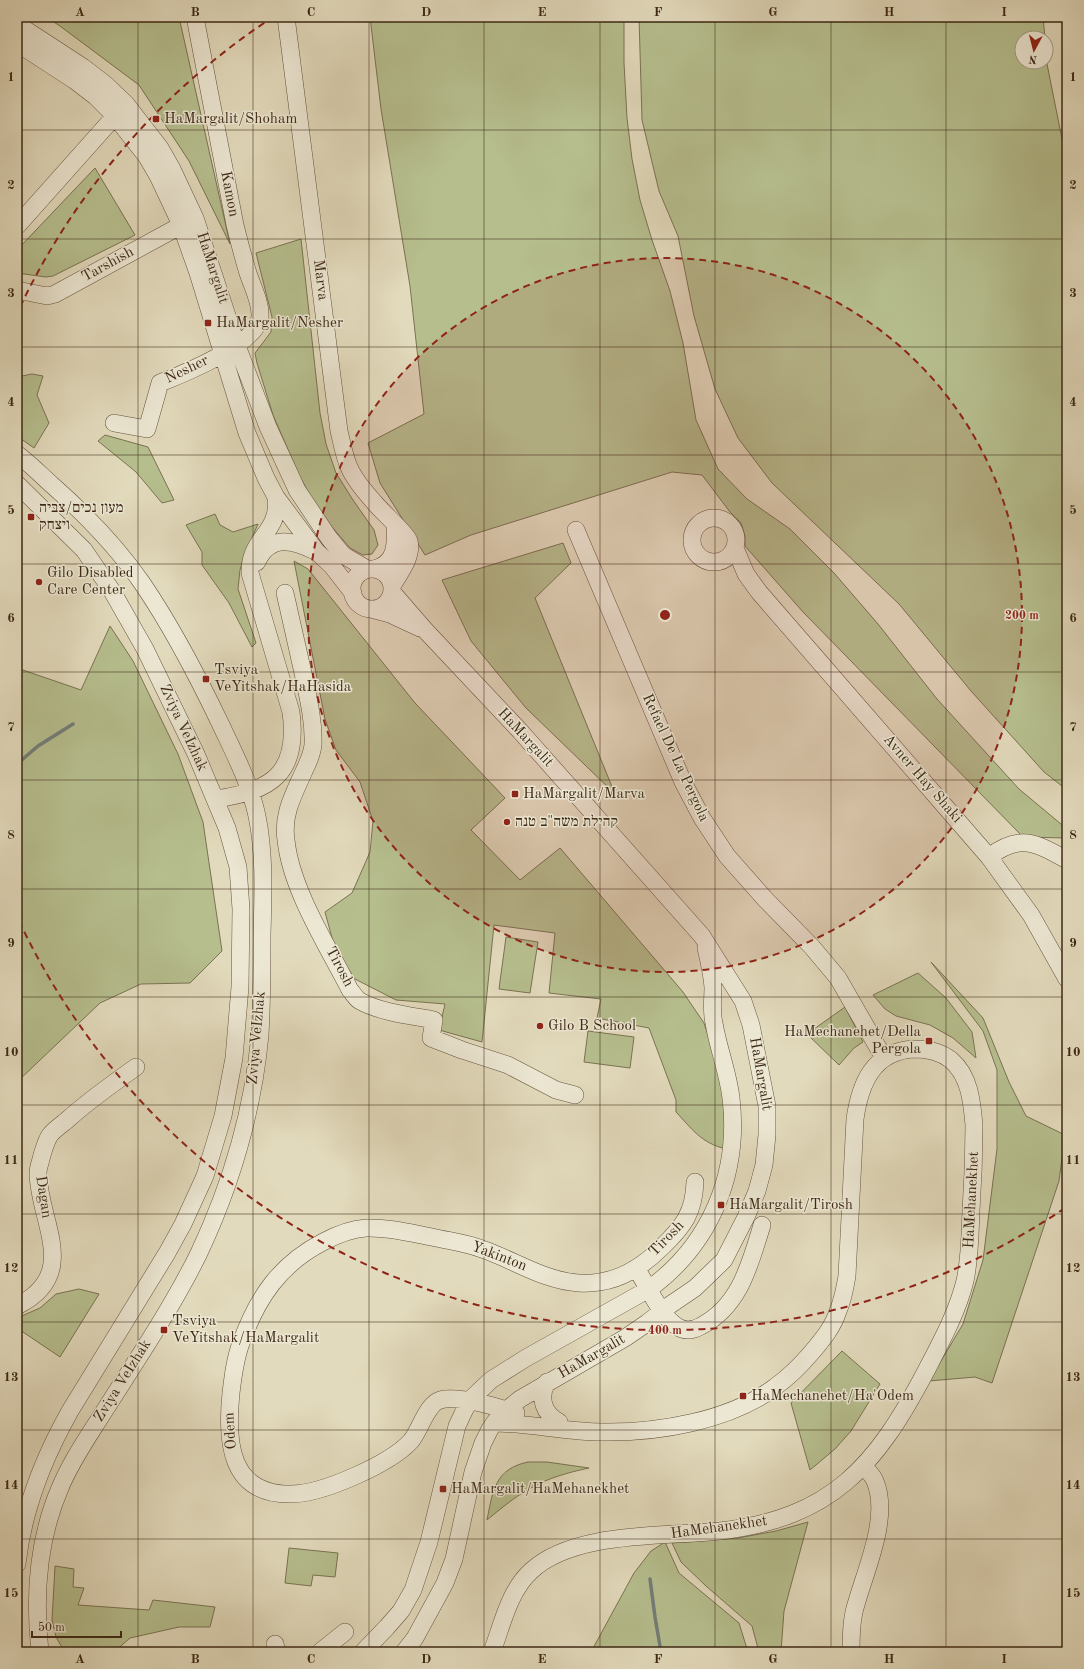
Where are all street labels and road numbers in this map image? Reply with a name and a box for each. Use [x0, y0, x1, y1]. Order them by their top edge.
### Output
street label: Kamon [217, 170, 241, 218]
street label: HaMargalit [193, 230, 231, 306]
street label: Tarshish [79, 245, 137, 285]
street label: Marva [310, 259, 330, 302]
street label: Nesher [163, 353, 211, 387]
street label: Zviya VeIzhak [156, 682, 210, 774]
street label: Refael De La Pergola [639, 692, 711, 825]
street label: HaMargalit [494, 706, 556, 770]
street label: Avner Hay Shaki [880, 732, 964, 826]
street label: Tirosh [322, 944, 356, 990]
street label: Zviya VeIzhak [245, 990, 269, 1085]
street label: HaMargalit [746, 1036, 774, 1112]
street label: HaMehanekhet [962, 1151, 982, 1249]
street label: Dagan [32, 1175, 54, 1219]
street label: Tirosh [647, 1218, 687, 1260]
street label: Yakinton [469, 1240, 529, 1274]
street label: HaMargalit [556, 1332, 628, 1382]
street label: Zviya VeIzhak [92, 1337, 154, 1425]
street label: Odem [222, 1412, 240, 1450]
street label: HaMehanekhet [670, 1514, 768, 1542]

